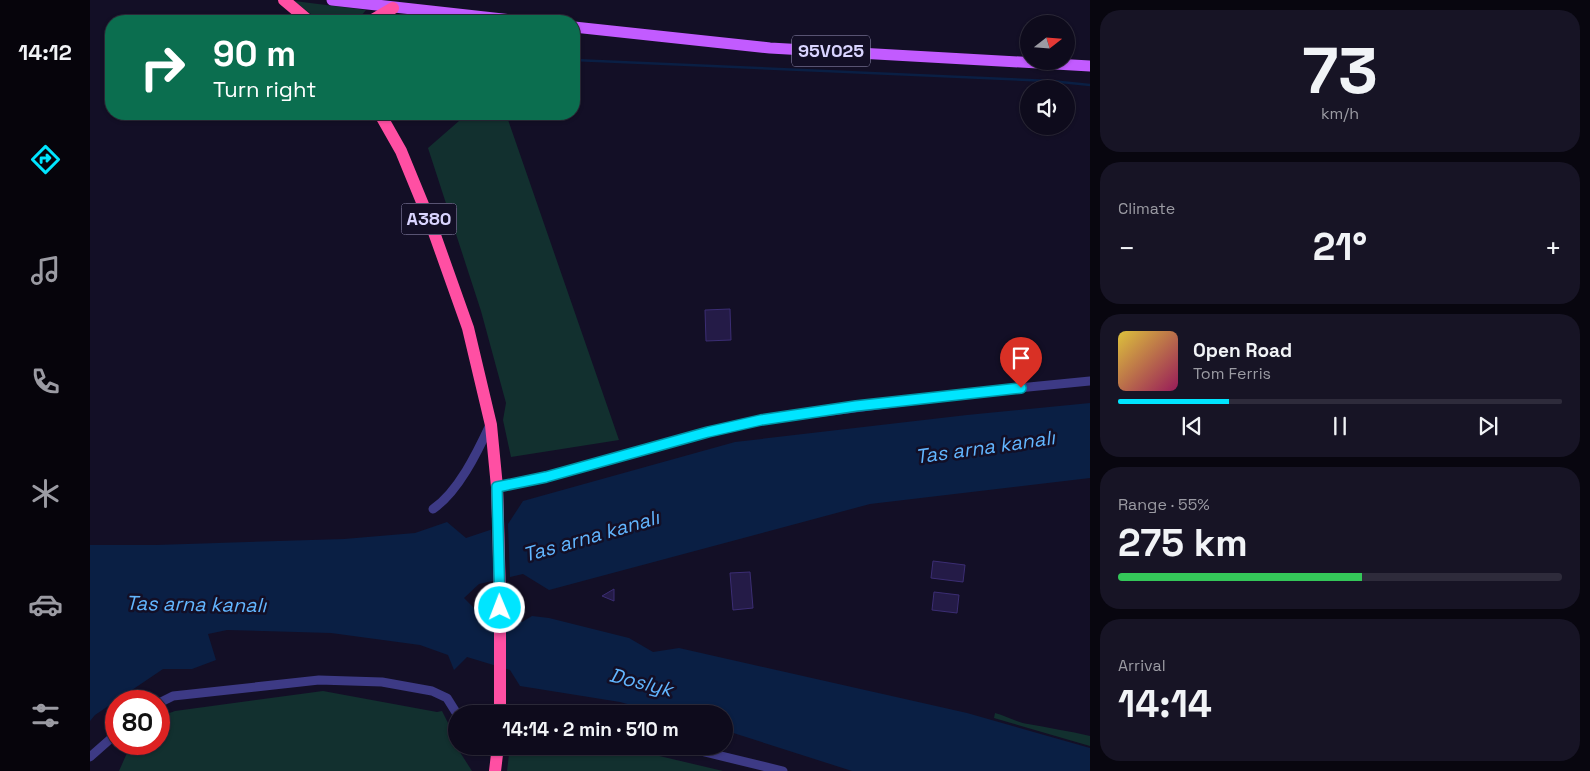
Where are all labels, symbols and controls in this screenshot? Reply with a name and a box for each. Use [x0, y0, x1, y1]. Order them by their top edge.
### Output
north arrow [1020, 15, 1075, 70]
map controls [1020, 15, 1075, 135]
text: 73 [1302, 29, 1378, 112]
text: 90 m [213, 32, 296, 76]
icon: right [130, 35, 195, 100]
road number: 95V025 [792, 36, 870, 66]
text: 14:12 [18, 38, 72, 66]
text: Turn right [213, 75, 316, 103]
button: sound [1020, 80, 1075, 135]
text: km/h [1321, 103, 1359, 124]
icon: directions [28, 142, 63, 177]
text: Climate [1118, 198, 1175, 219]
road number: A380 [402, 203, 456, 234]
text: 21° [1313, 223, 1367, 271]
text: − [1118, 230, 1135, 266]
text: + [1545, 230, 1562, 266]
icon: music [28, 253, 63, 288]
pin [1000, 337, 1042, 388]
text: Open Road [1193, 338, 1292, 363]
icon: arrive [1007, 344, 1035, 372]
text: Tom Ferris [1193, 363, 1271, 384]
icon: phone [28, 364, 63, 399]
icon: previous [1178, 412, 1206, 440]
icon: pause [1326, 412, 1354, 440]
icon: next [1474, 412, 1502, 440]
water label: Tas arna kanalı [914, 424, 1058, 470]
icon: climate [28, 476, 63, 511]
text: Range · 55% [1118, 494, 1210, 515]
water label: Tas arna kanalı [520, 504, 663, 568]
text: 275 km [1118, 519, 1248, 567]
position arrow [473, 581, 525, 633]
icon: car [28, 587, 63, 622]
water label: Tas arna kanalı [125, 590, 268, 618]
text: Arrival [1118, 655, 1166, 676]
water label: Doslyk [607, 662, 677, 703]
text: 14:14 [1118, 680, 1212, 728]
speed limit sign: 80 [105, 690, 170, 755]
icon: filters [28, 698, 63, 733]
text: 14:14 · 2 min · 510 m [502, 717, 679, 742]

